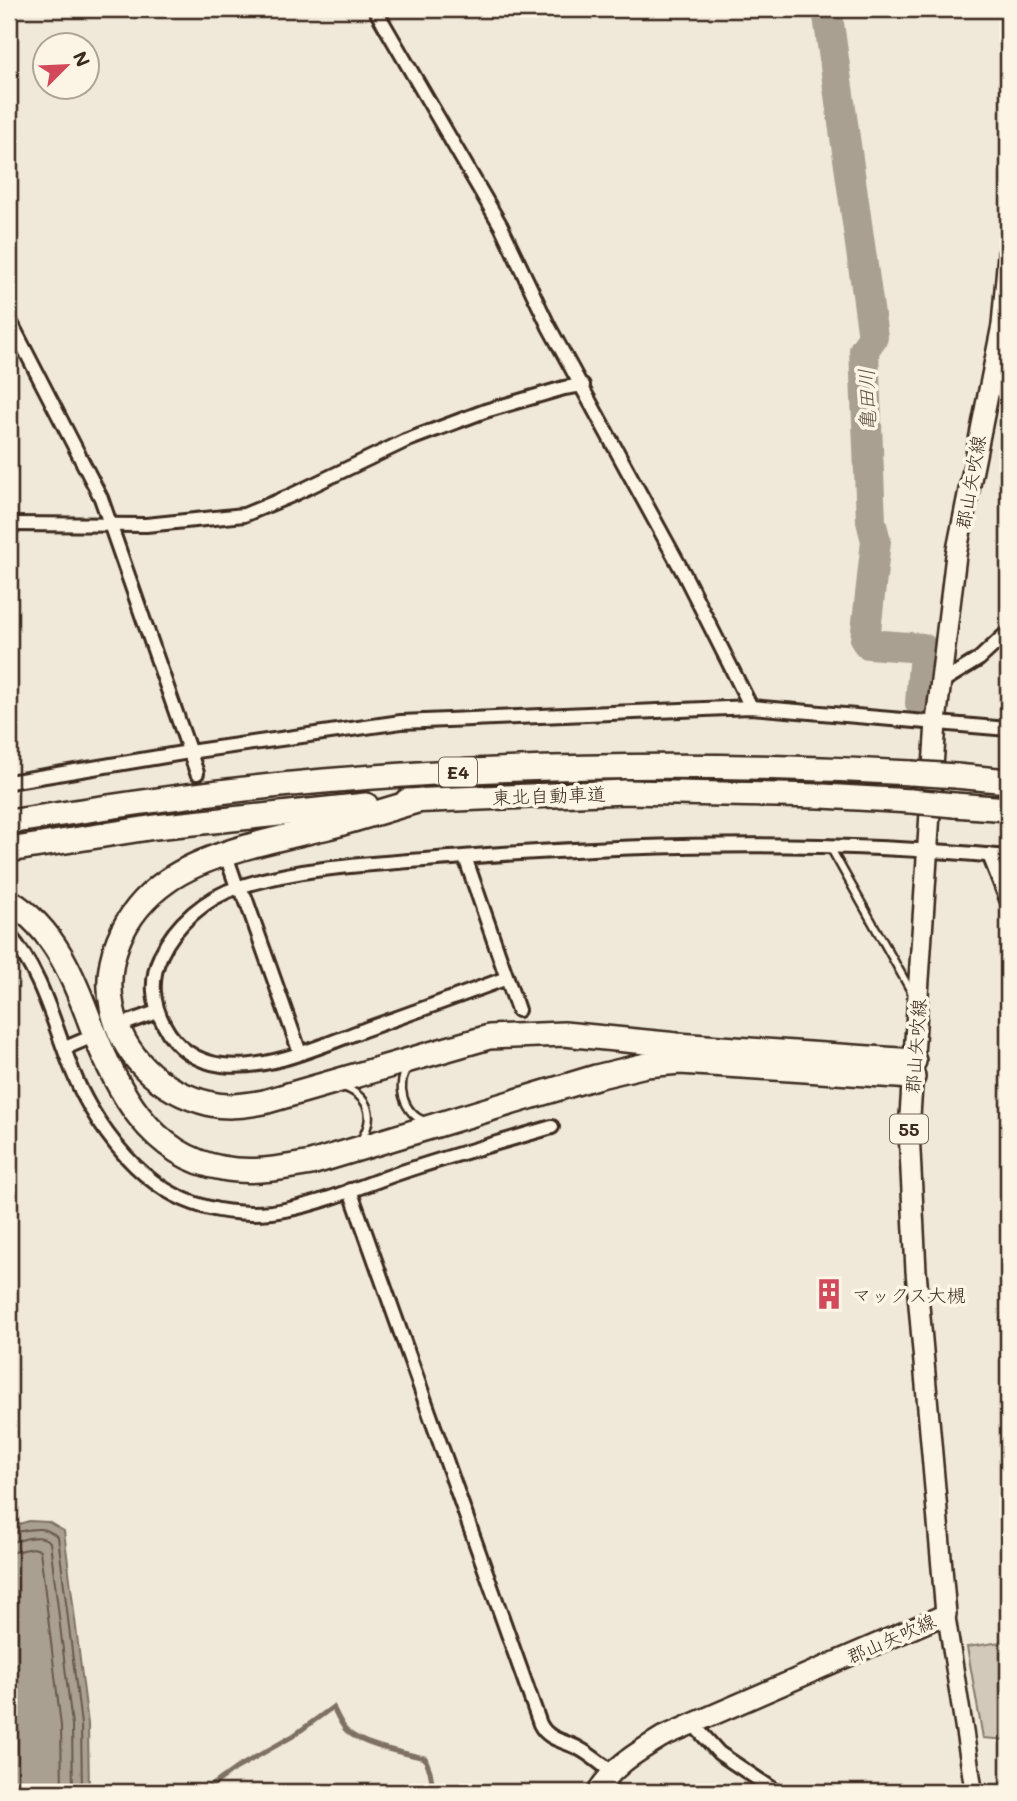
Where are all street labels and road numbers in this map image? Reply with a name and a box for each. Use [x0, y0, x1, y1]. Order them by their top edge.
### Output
street label: 郡山矢吹線 [949, 433, 991, 531]
road number: E4 [439, 758, 477, 786]
street label: 東北自動車道 [492, 781, 606, 809]
street label: 郡山矢吹線 [899, 998, 931, 1094]
road number: 55 [890, 1114, 928, 1144]
street label: 郡山矢吹線 [843, 1607, 939, 1669]

